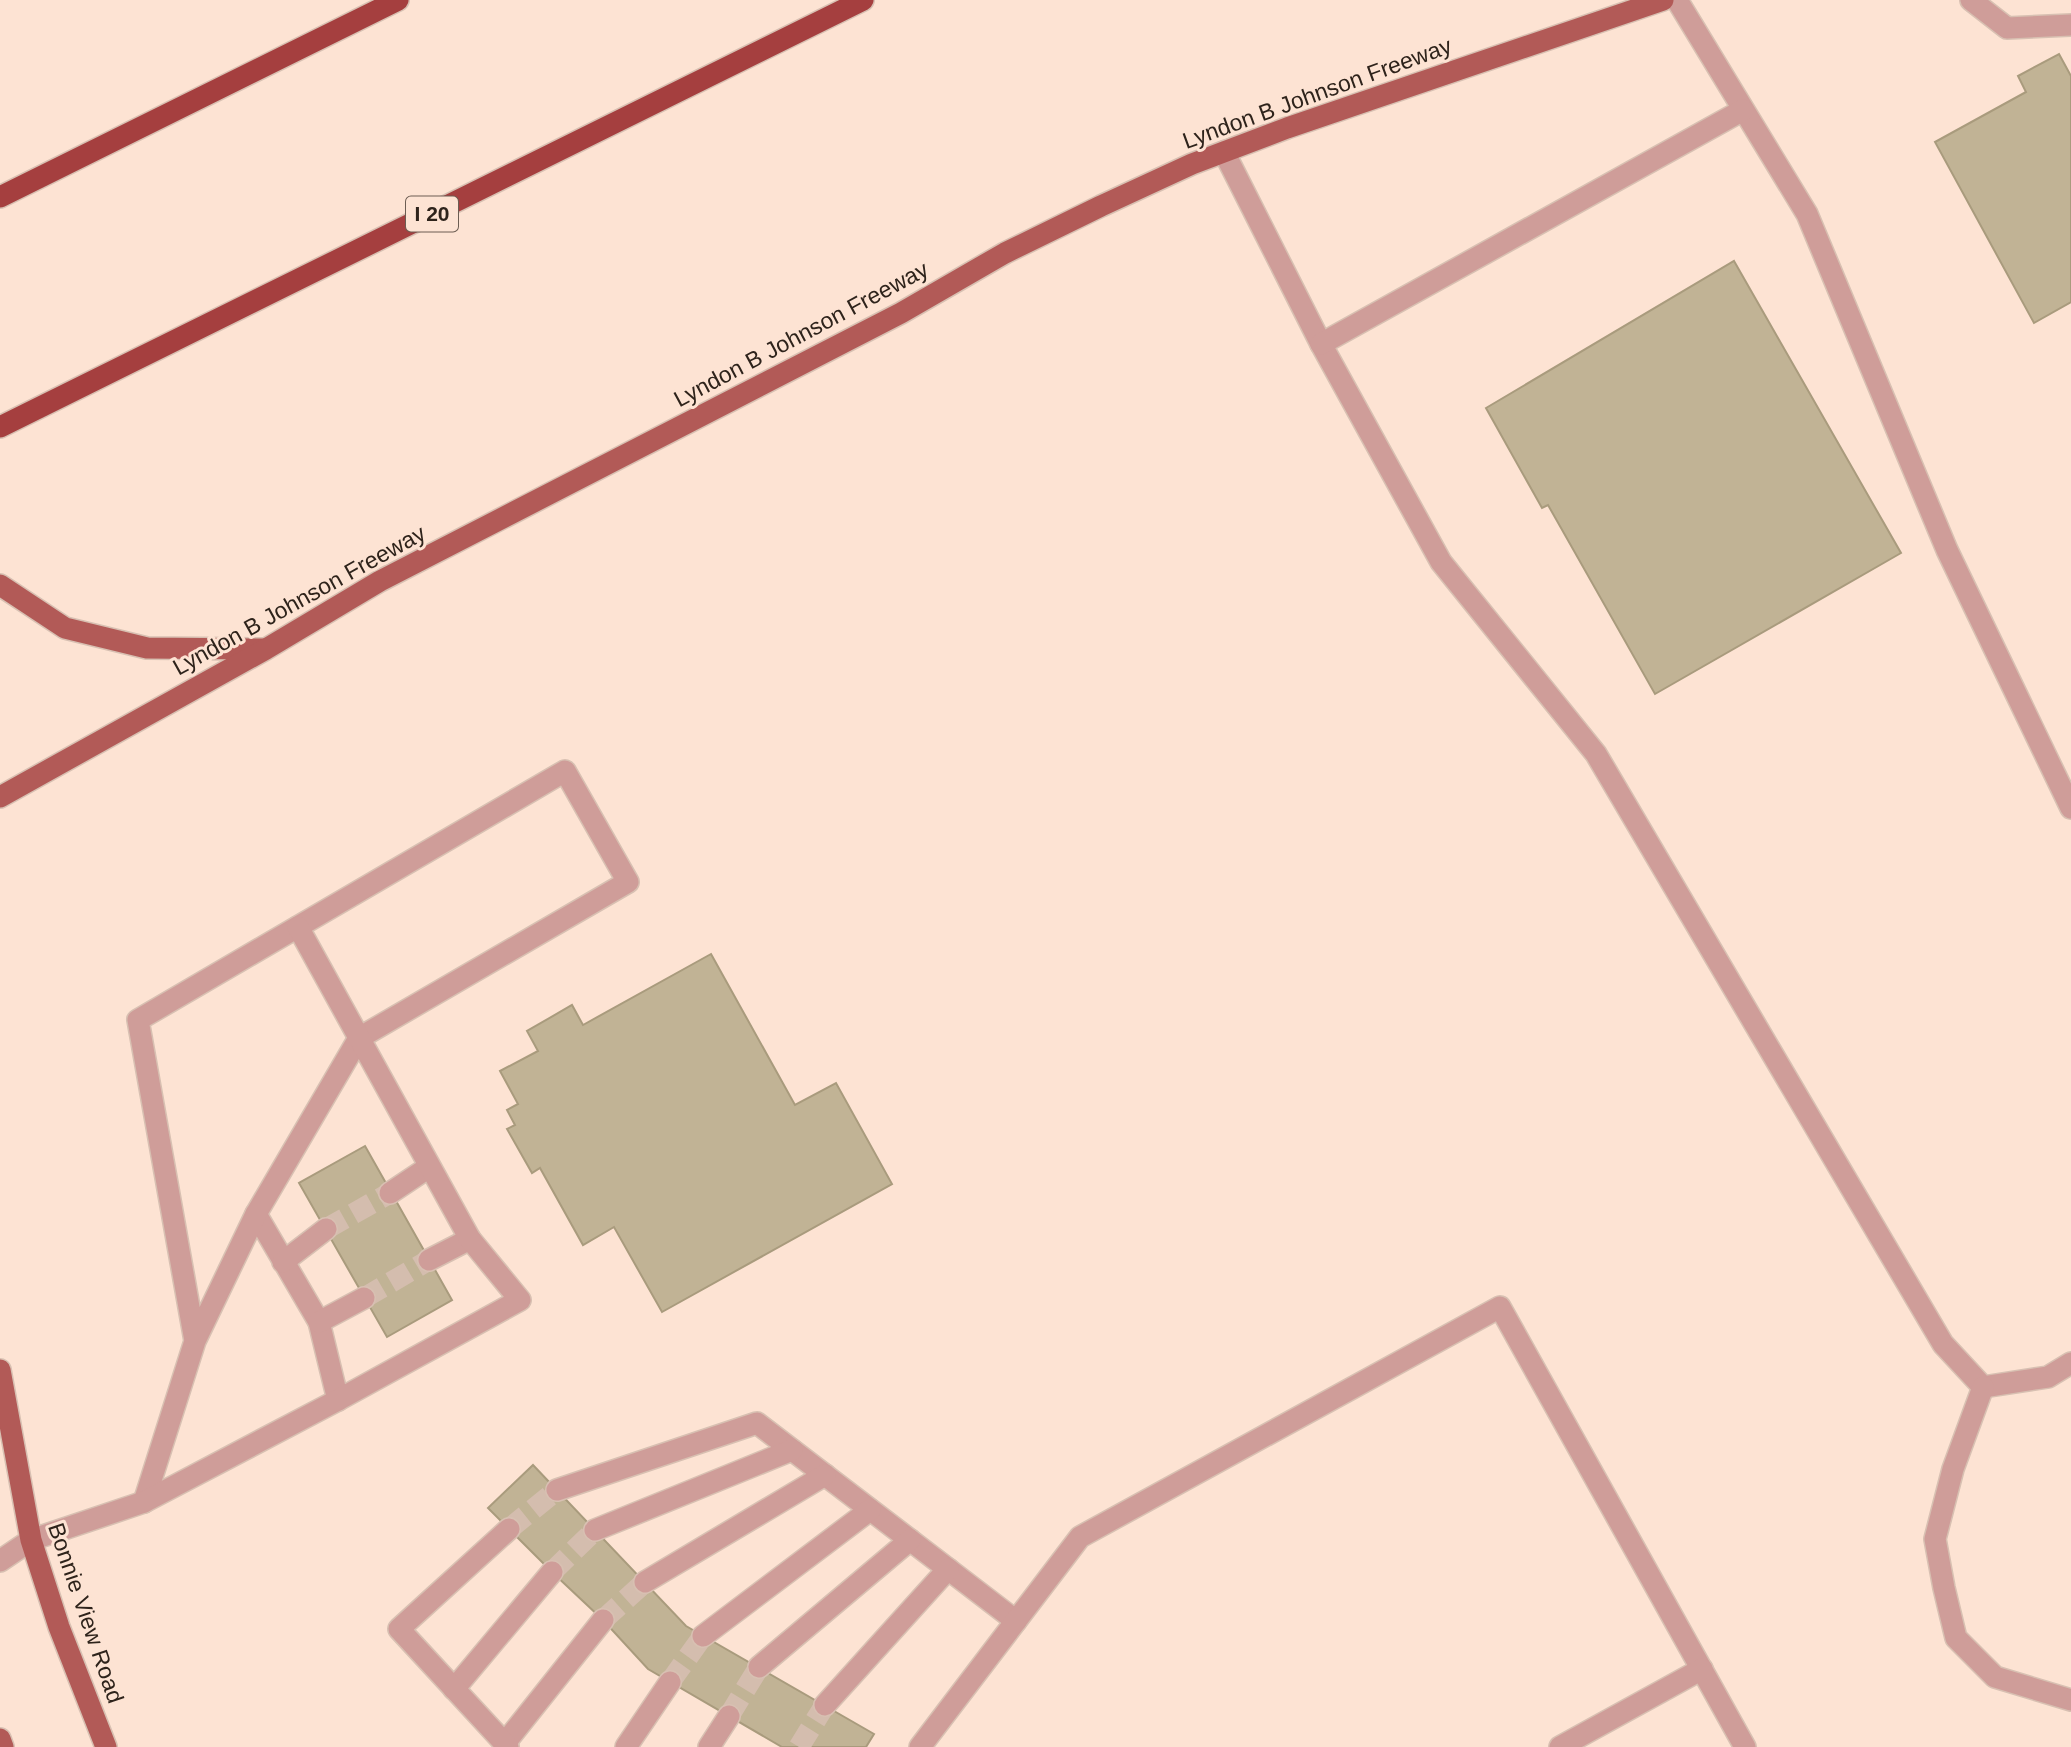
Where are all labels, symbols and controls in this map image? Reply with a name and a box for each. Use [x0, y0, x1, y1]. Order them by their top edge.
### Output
street label: Lyndon B Johnson Freeway [1179, 32, 1455, 154]
road number: I 20 [406, 196, 458, 232]
street label: Lyndon B Johnson Freeway [669, 256, 933, 412]
street label: Lyndon B Johnson Freeway [168, 519, 430, 680]
street label: Bonnie View Road [43, 1519, 129, 1707]

